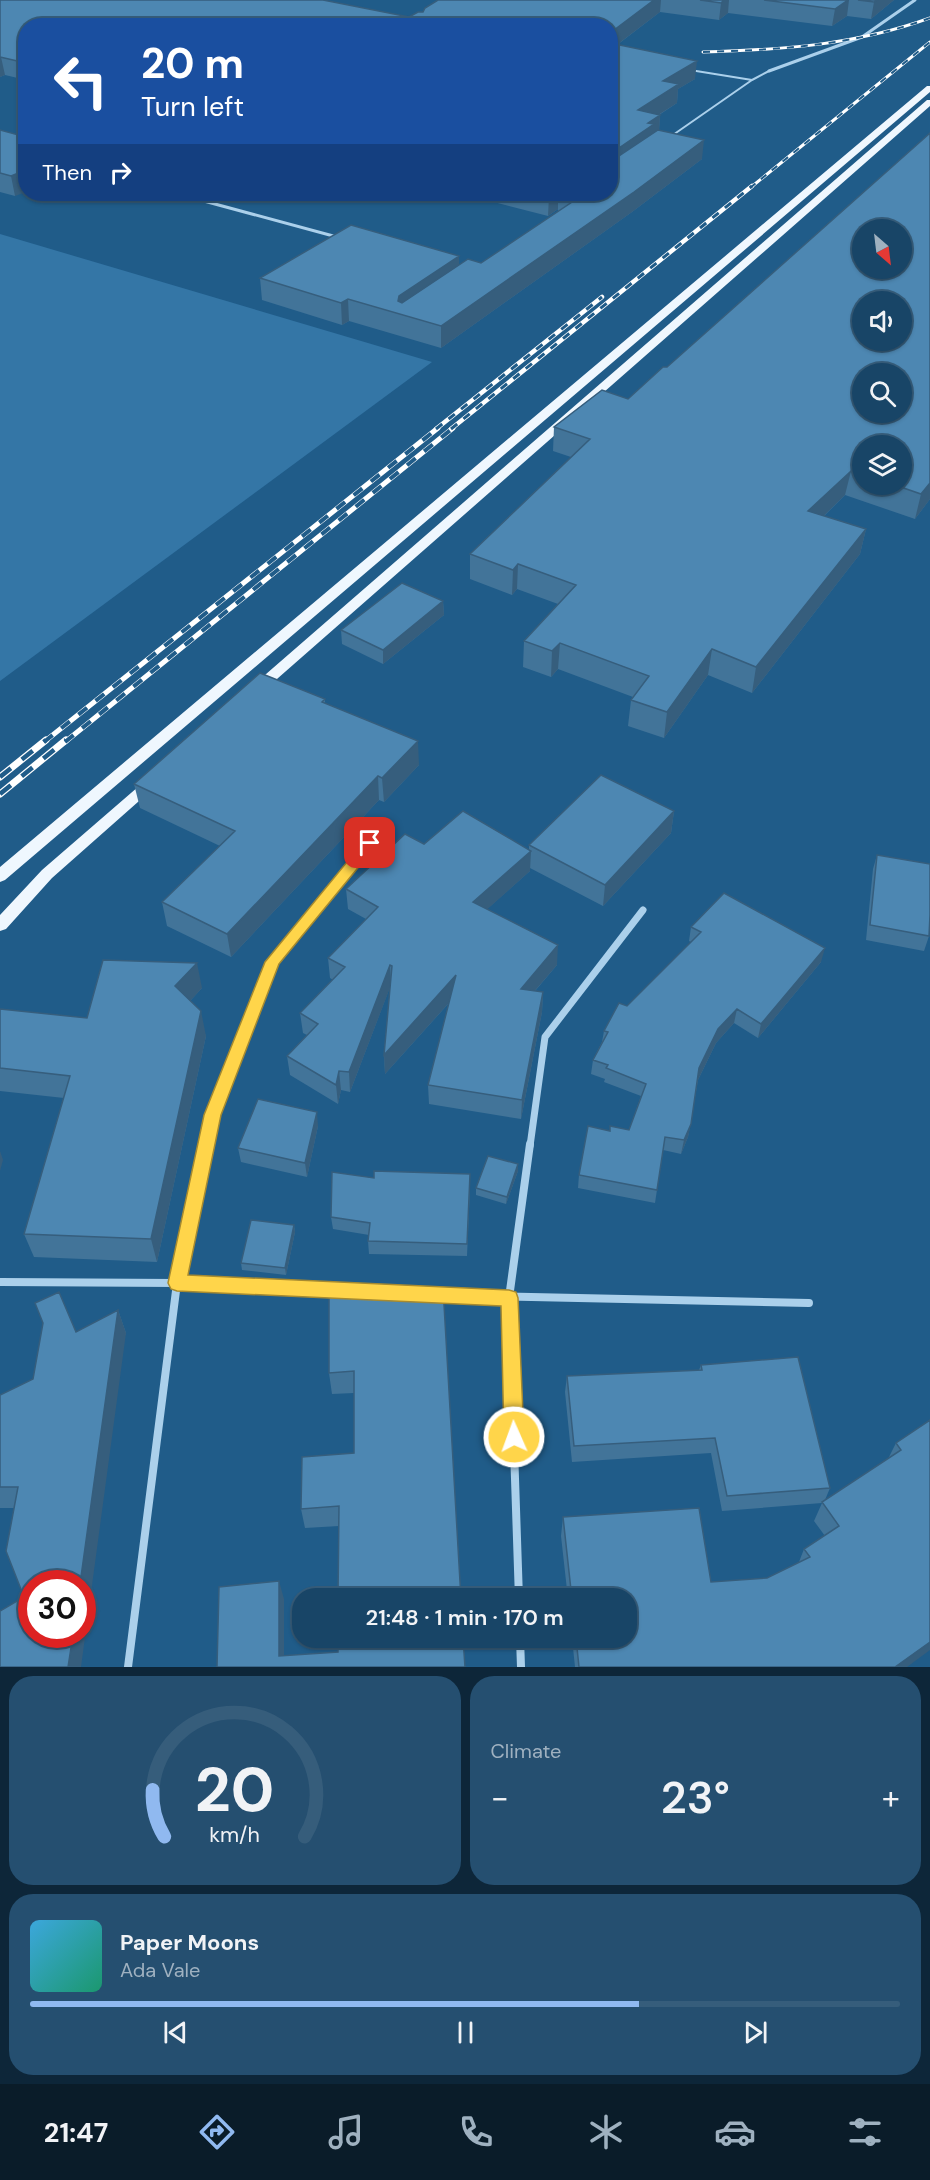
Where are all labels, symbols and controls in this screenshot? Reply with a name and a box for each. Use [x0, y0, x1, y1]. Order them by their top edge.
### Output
text: 20 m [141, 36, 244, 91]
icon: left [42, 42, 120, 120]
text: Turn left [141, 89, 244, 124]
icon: right [104, 156, 137, 189]
text: Then [42, 158, 92, 187]
north arrow [852, 219, 912, 279]
map controls [852, 219, 912, 495]
button: sound [852, 291, 912, 351]
button: search [852, 363, 912, 423]
button: layers [852, 435, 912, 495]
pin [344, 817, 395, 868]
icon: arrive [353, 826, 386, 859]
position arrow [482, 1405, 546, 1469]
speed limit sign: 30 [18, 1570, 96, 1648]
text: 21:48 · 1 min · 170 m [365, 1603, 564, 1632]
text: Climate [491, 1738, 561, 1764]
text: 20 [195, 1749, 275, 1830]
text: 23° [661, 1768, 730, 1827]
text: − [491, 1776, 509, 1819]
text: + [882, 1776, 900, 1819]
text: km/h [209, 1822, 260, 1850]
text: Paper Moons [120, 1928, 259, 1957]
text: Ada Vale [120, 1957, 200, 1983]
icon: previous [159, 2016, 192, 2049]
icon: pause [449, 2016, 482, 2049]
icon: next [739, 2016, 772, 2049]
icon: directions [196, 2111, 238, 2153]
icon: music [325, 2111, 367, 2153]
icon: phone [455, 2111, 497, 2153]
icon: climate [585, 2111, 627, 2153]
icon: car [714, 2111, 756, 2153]
icon: filters [844, 2111, 886, 2153]
text: 21:47 [44, 2115, 108, 2150]

